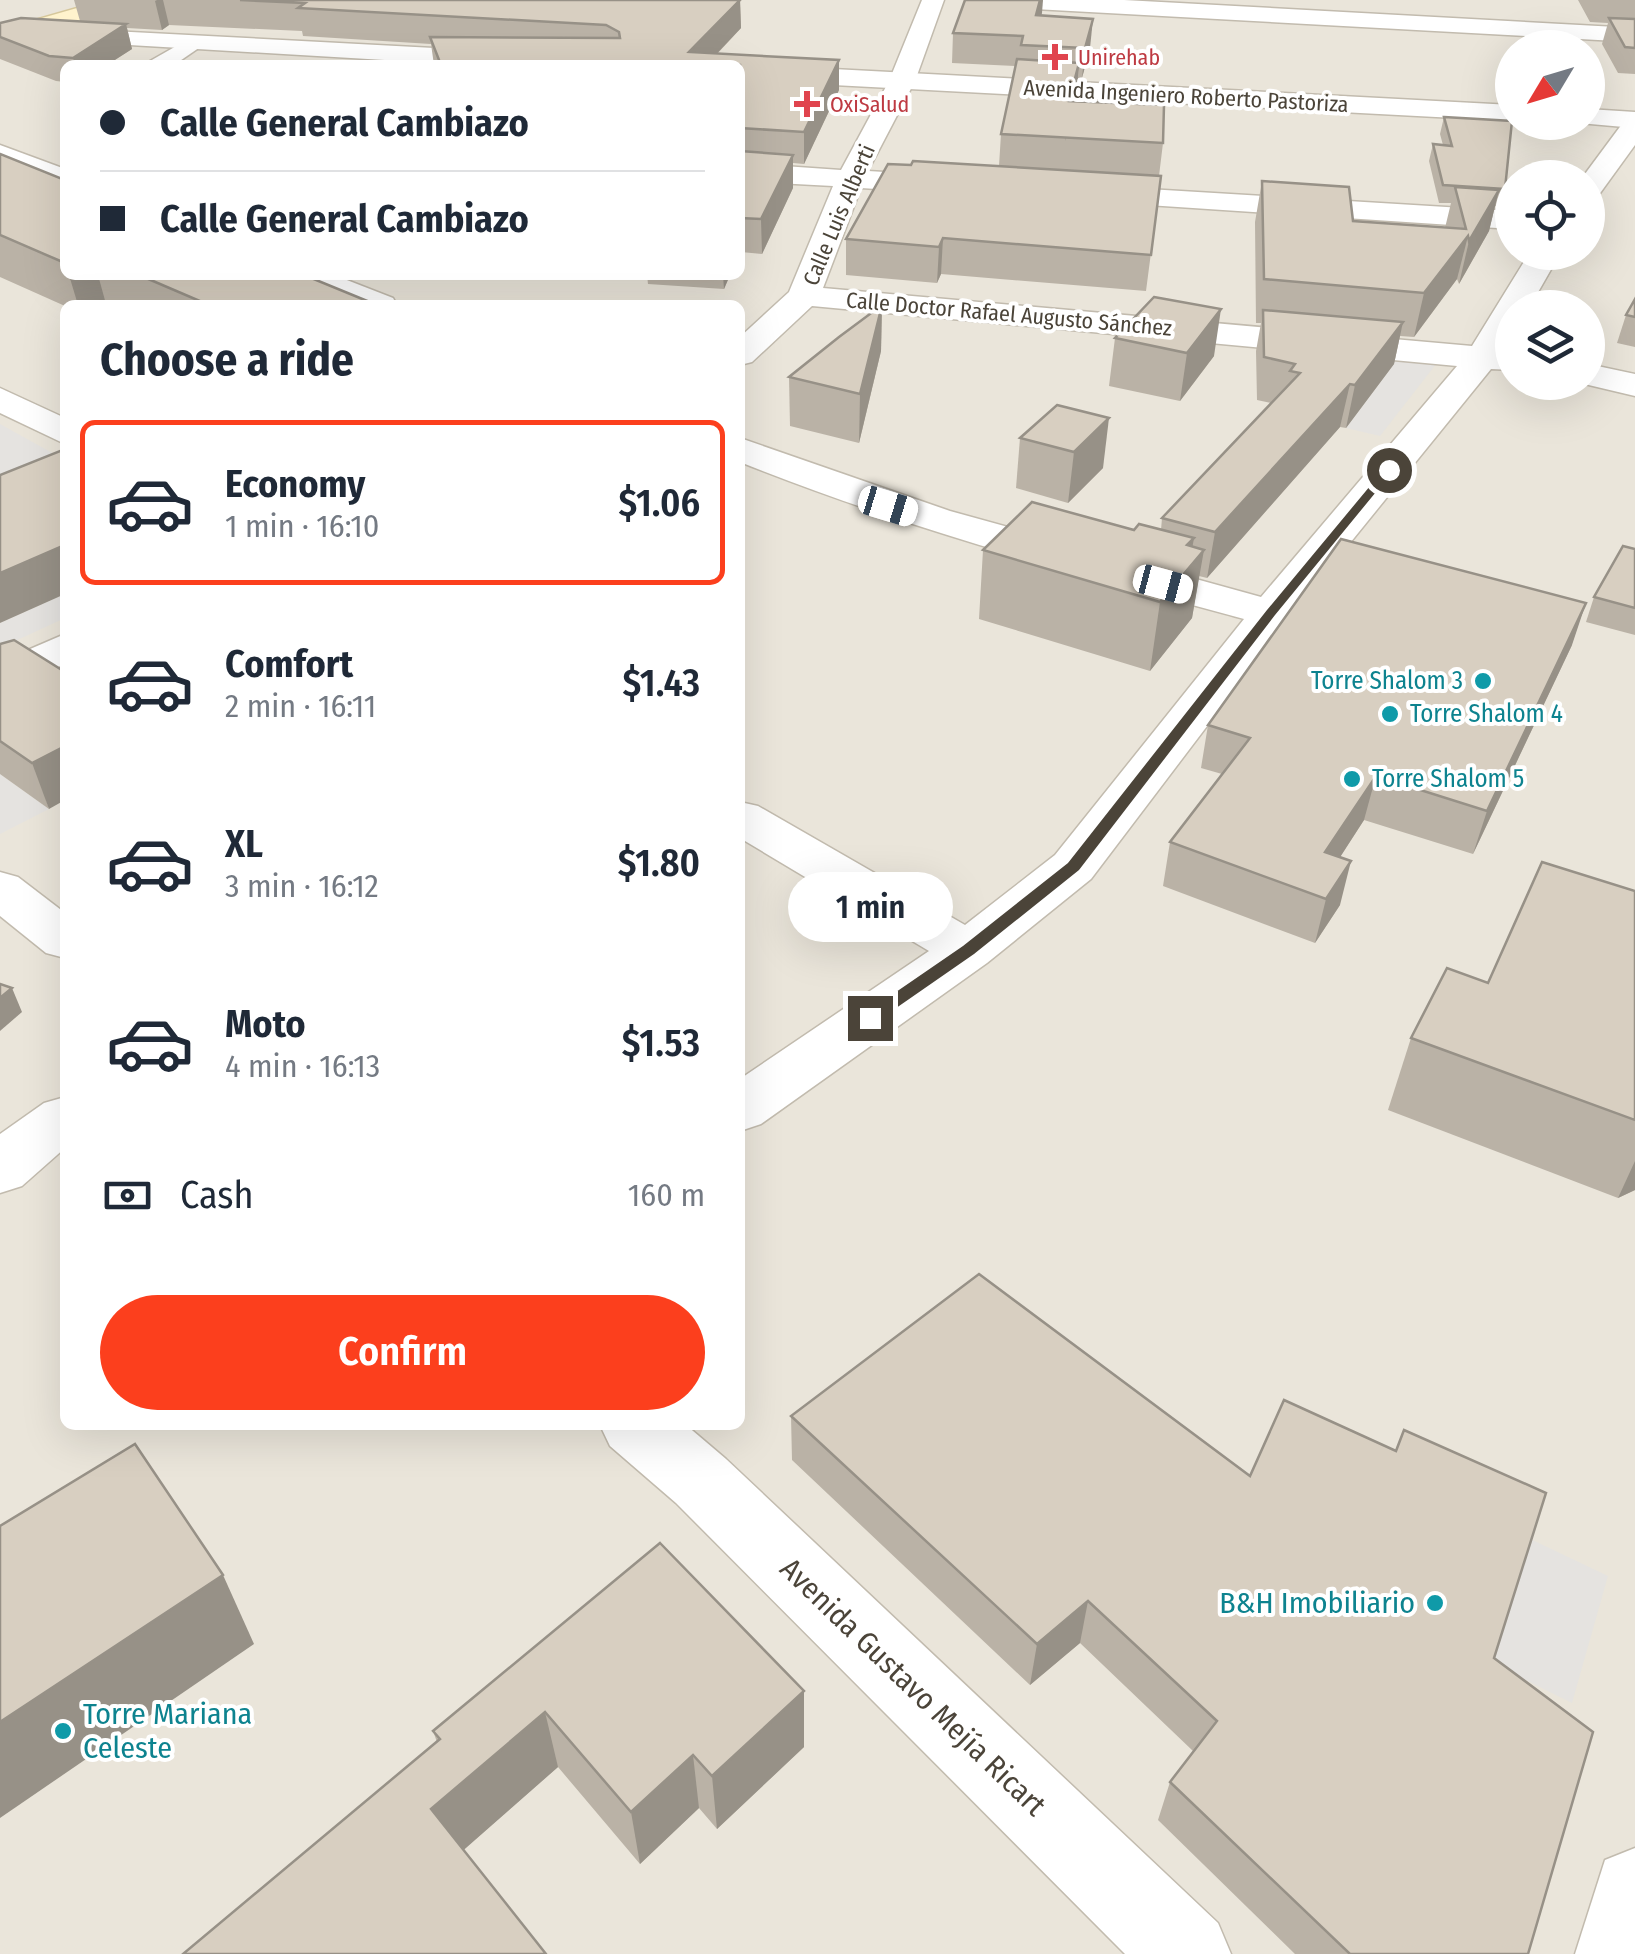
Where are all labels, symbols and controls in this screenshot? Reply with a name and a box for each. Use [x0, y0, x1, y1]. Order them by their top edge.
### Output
north arrow [1495, 30, 1605, 140]
map controls [1495, 30, 1605, 400]
marker: Unirehab [1042, 44, 1068, 70]
place label: Unirehab [1078, 44, 1160, 71]
street label: Avenida Ingeniero Roberto Pastoriza [1023, 74, 1349, 118]
marker: OxiSalud [794, 91, 820, 117]
place label: OxiSalud [830, 91, 909, 118]
text: Calle General Cambiazo [160, 100, 529, 146]
street label: Calle Luis Alberti [797, 140, 881, 290]
button: locate [1495, 160, 1605, 270]
text: Calle General Cambiazo [160, 196, 529, 242]
street label: Calle Doctor Rafael Augusto Sánchez [845, 286, 1173, 342]
button: layers [1495, 290, 1605, 400]
text: Choose a ride [100, 333, 354, 387]
route start [1367, 448, 1412, 493]
icon: car [105, 458, 195, 548]
text: Economy [225, 461, 365, 507]
text: $1.06 [618, 480, 700, 526]
car [855, 483, 921, 529]
text: 1 min · 16:10 [225, 507, 379, 545]
car [1130, 562, 1196, 606]
icon: car [105, 638, 195, 728]
text: Comfort [225, 641, 353, 687]
text: $1.43 [622, 660, 700, 706]
place label: Torre Shalom 3 [1311, 666, 1463, 696]
marker: Torre Shalom 3 [1472, 670, 1494, 692]
text: 2 min · 16:11 [225, 687, 376, 725]
place label: Torre Shalom 4 [1410, 699, 1563, 729]
marker: Torre Shalom 4 [1379, 703, 1401, 725]
place label: Torre Shalom 5 [1372, 764, 1524, 794]
marker: Torre Shalom 5 [1341, 768, 1363, 790]
icon: car [105, 818, 195, 908]
text: XL [225, 821, 263, 867]
text: $1.80 [618, 840, 700, 886]
text: 3 min · 16:12 [225, 867, 379, 905]
callout: 1 min [788, 873, 952, 943]
text: 1 min [836, 888, 905, 926]
route end [848, 996, 893, 1041]
icon: car [105, 998, 195, 1088]
text: Moto [225, 1001, 306, 1047]
text: $1.53 [622, 1020, 700, 1066]
text: 4 min · 16:13 [225, 1047, 380, 1085]
icon: cash [100, 1168, 155, 1223]
text: Cash [180, 1172, 254, 1218]
text: 160 m [628, 1176, 705, 1214]
button: Confirm [100, 1295, 705, 1410]
street label: Avenida Gustavo Mejía Ricart [773, 1551, 1054, 1824]
place label: B&H Imobiliario [1219, 1585, 1415, 1621]
marker: B&H Imobiliario [1424, 1592, 1446, 1614]
place label: Torre Mariana Celeste [83, 1696, 252, 1766]
marker: Torre Mariana Celeste [52, 1720, 74, 1742]

